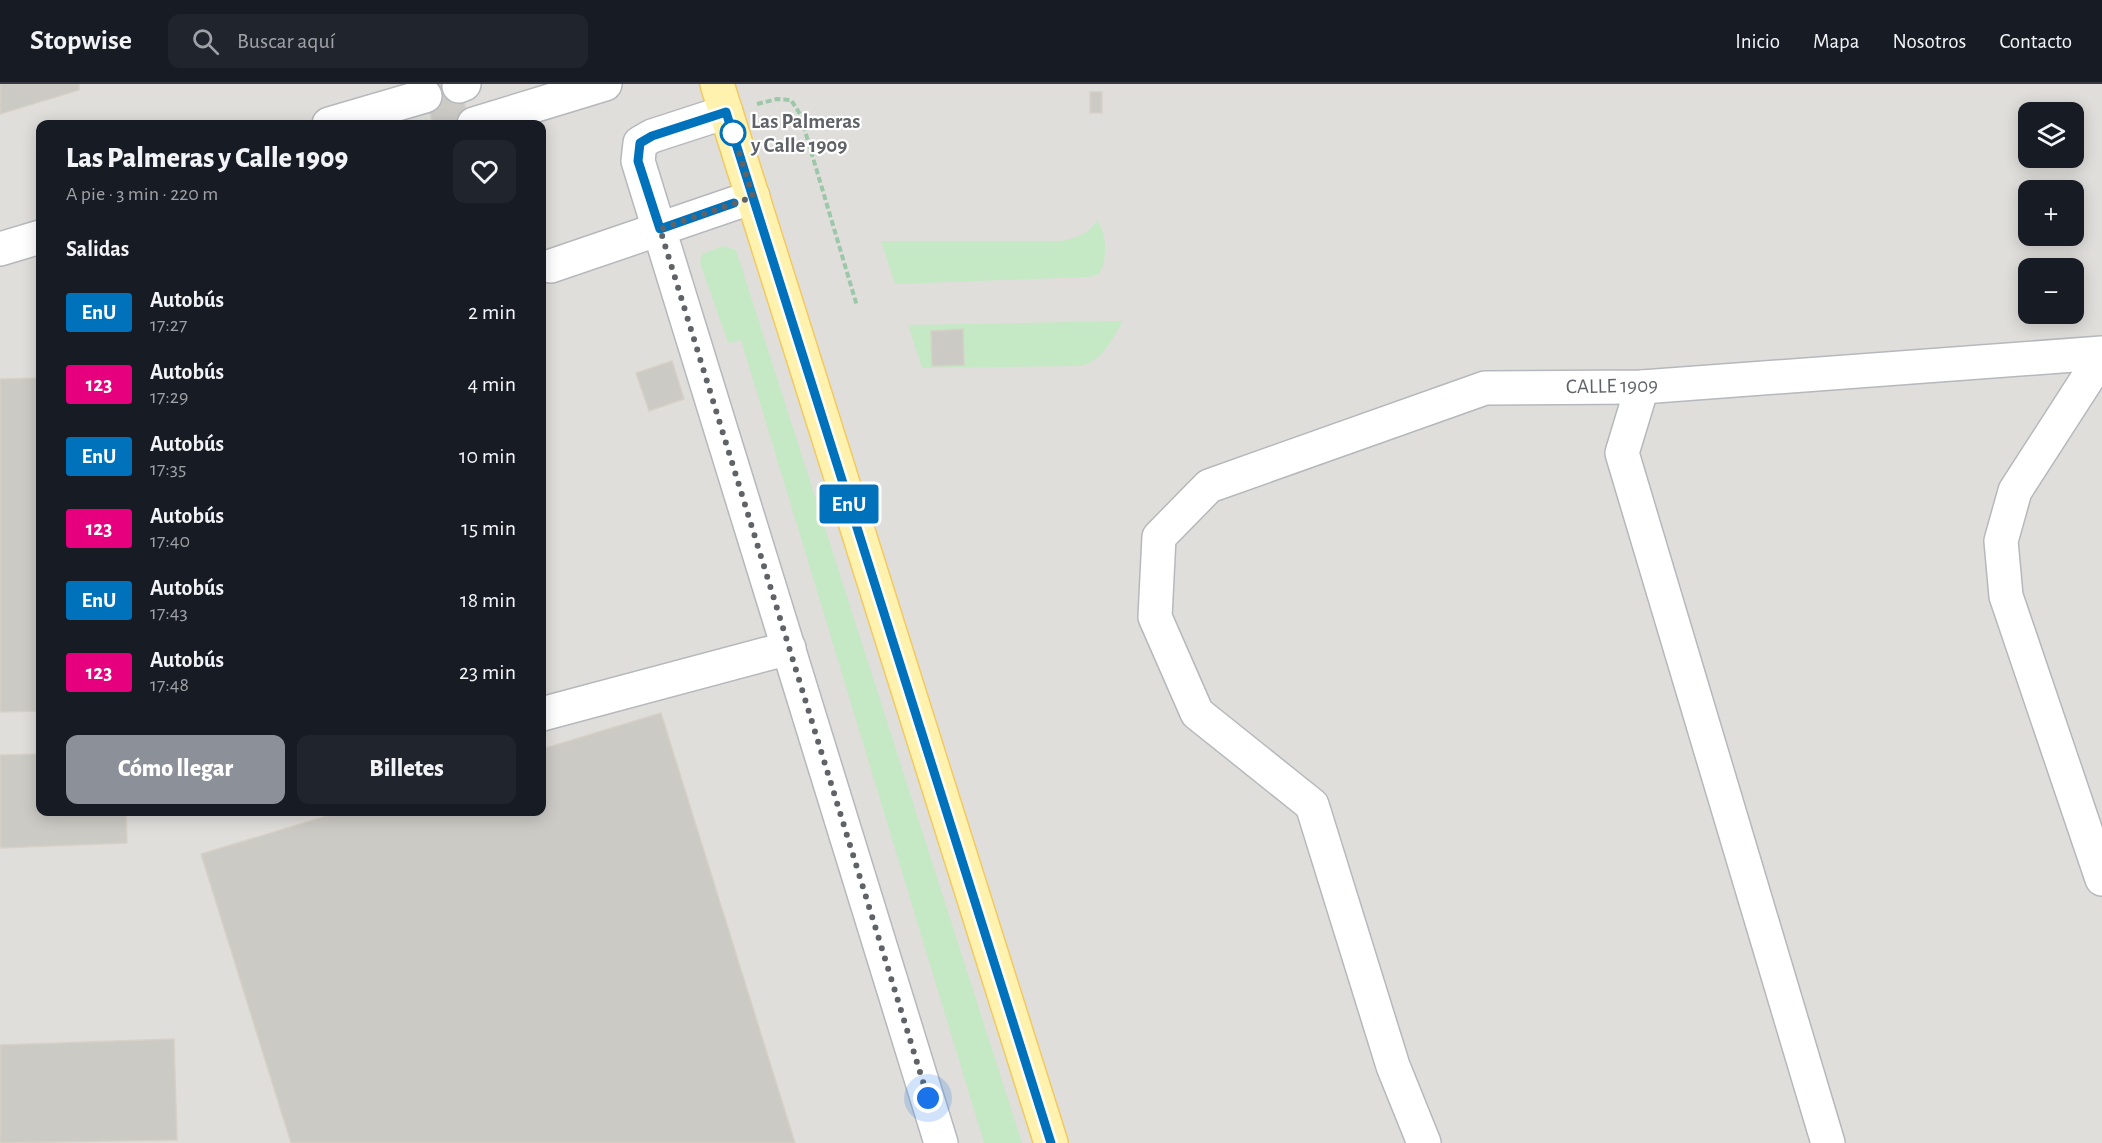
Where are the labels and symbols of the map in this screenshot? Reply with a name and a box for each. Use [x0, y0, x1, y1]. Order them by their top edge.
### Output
place label: Las Palmeras y Calle 1909 [750, 111, 860, 156]
marker: Las Palmeras y Calle 1909 [720, 120, 746, 146]
street label: CALLE 1909 [1566, 375, 1658, 397]
line badge: EnU [814, 484, 884, 524]
your location [913, 1083, 943, 1113]

